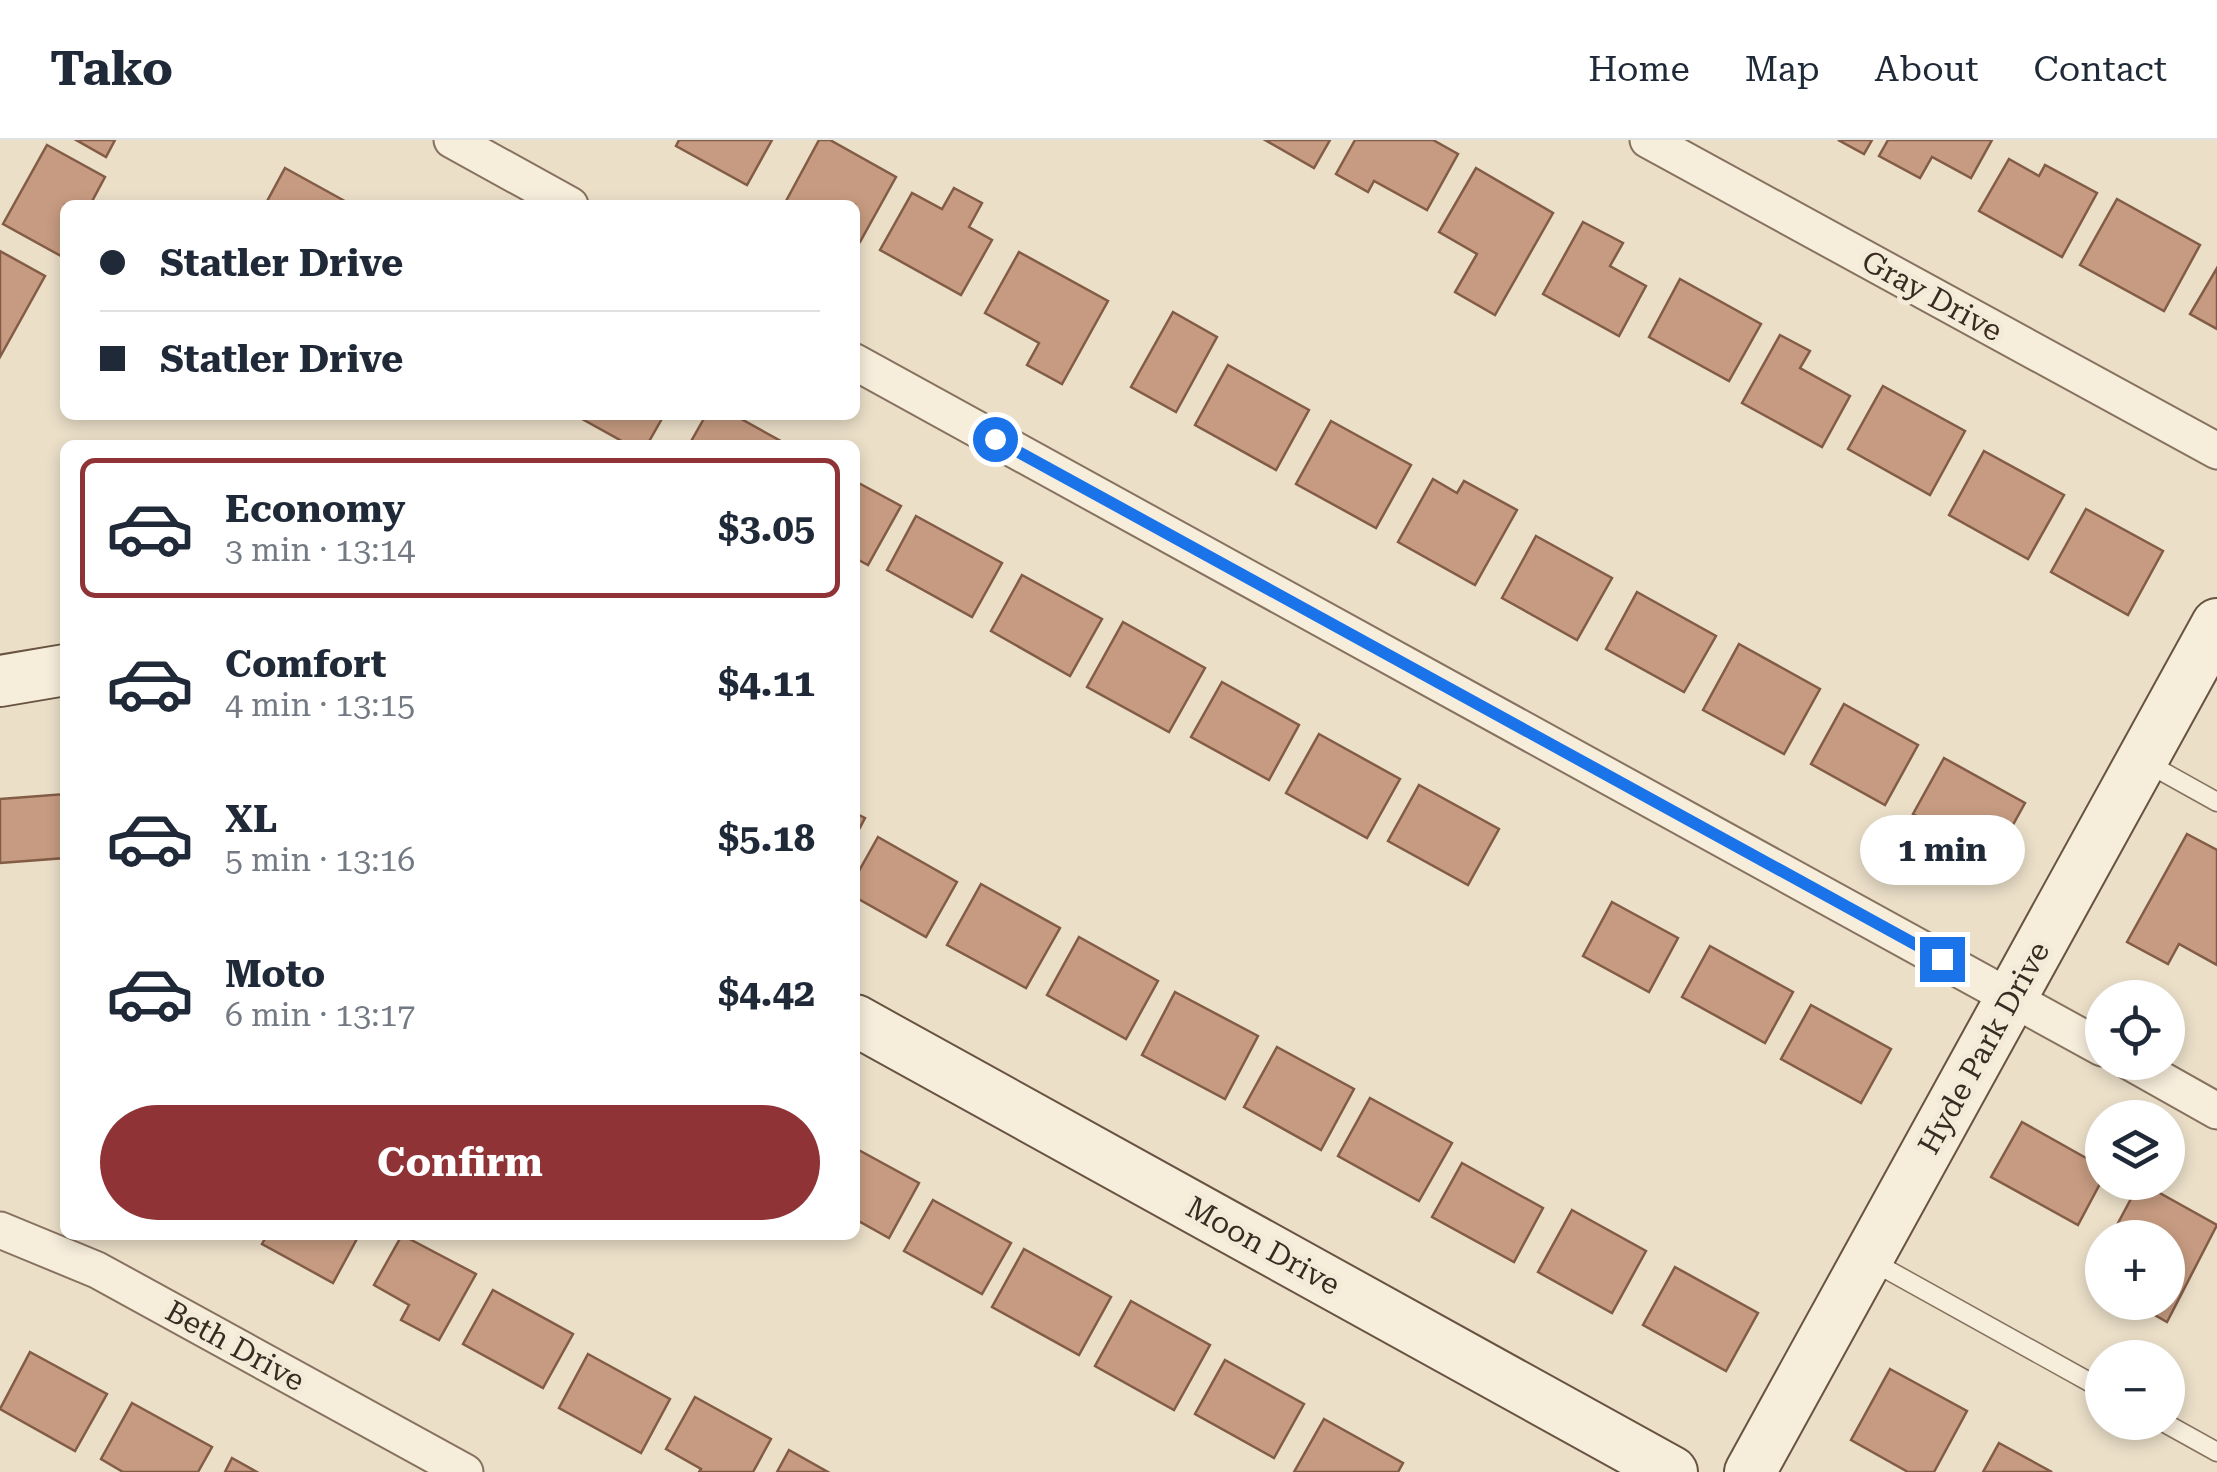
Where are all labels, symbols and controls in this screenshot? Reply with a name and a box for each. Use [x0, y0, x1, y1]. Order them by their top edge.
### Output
text: Tako [50, 41, 173, 97]
text: Home [1588, 49, 1690, 90]
text: Map [1745, 49, 1820, 90]
text: About [1875, 49, 1979, 90]
text: Contact [2034, 49, 2167, 90]
text: Statler Drive [160, 241, 403, 285]
street label: Gray Drive [1856, 243, 2008, 348]
text: Statler Drive [160, 337, 403, 381]
route start [973, 417, 1018, 462]
icon: car [105, 483, 195, 573]
text: Economy [225, 487, 405, 531]
text: $3.05 [718, 506, 815, 550]
text: 3 min · 13:14 [225, 531, 415, 569]
icon: car [105, 638, 195, 728]
text: Comfort [225, 642, 386, 686]
text: $4.11 [718, 661, 815, 705]
text: 4 min · 13:15 [225, 686, 415, 724]
icon: car [105, 793, 195, 883]
text: XL [225, 797, 277, 841]
callout: 1 min [1860, 814, 2024, 884]
text: $5.18 [718, 816, 815, 860]
text: 1 min [1898, 831, 1987, 869]
text: 5 min · 13:16 [225, 841, 415, 879]
street label: Hyde Park Drive [1911, 936, 2056, 1160]
route end [1920, 937, 1965, 982]
icon: car [105, 948, 195, 1038]
text: Moto [225, 952, 325, 996]
text: $4.42 [718, 971, 815, 1015]
map controls [2085, 980, 2185, 1440]
button: locate [2085, 980, 2185, 1080]
text: 6 min · 13:17 [225, 996, 415, 1034]
button: layers [2085, 1100, 2185, 1200]
button: Confirm [100, 1105, 820, 1220]
street label: Moon Drive [1180, 1189, 1346, 1302]
button: + [2085, 1220, 2185, 1320]
street label: Beth Drive [160, 1293, 311, 1398]
button: − [2085, 1340, 2185, 1440]

